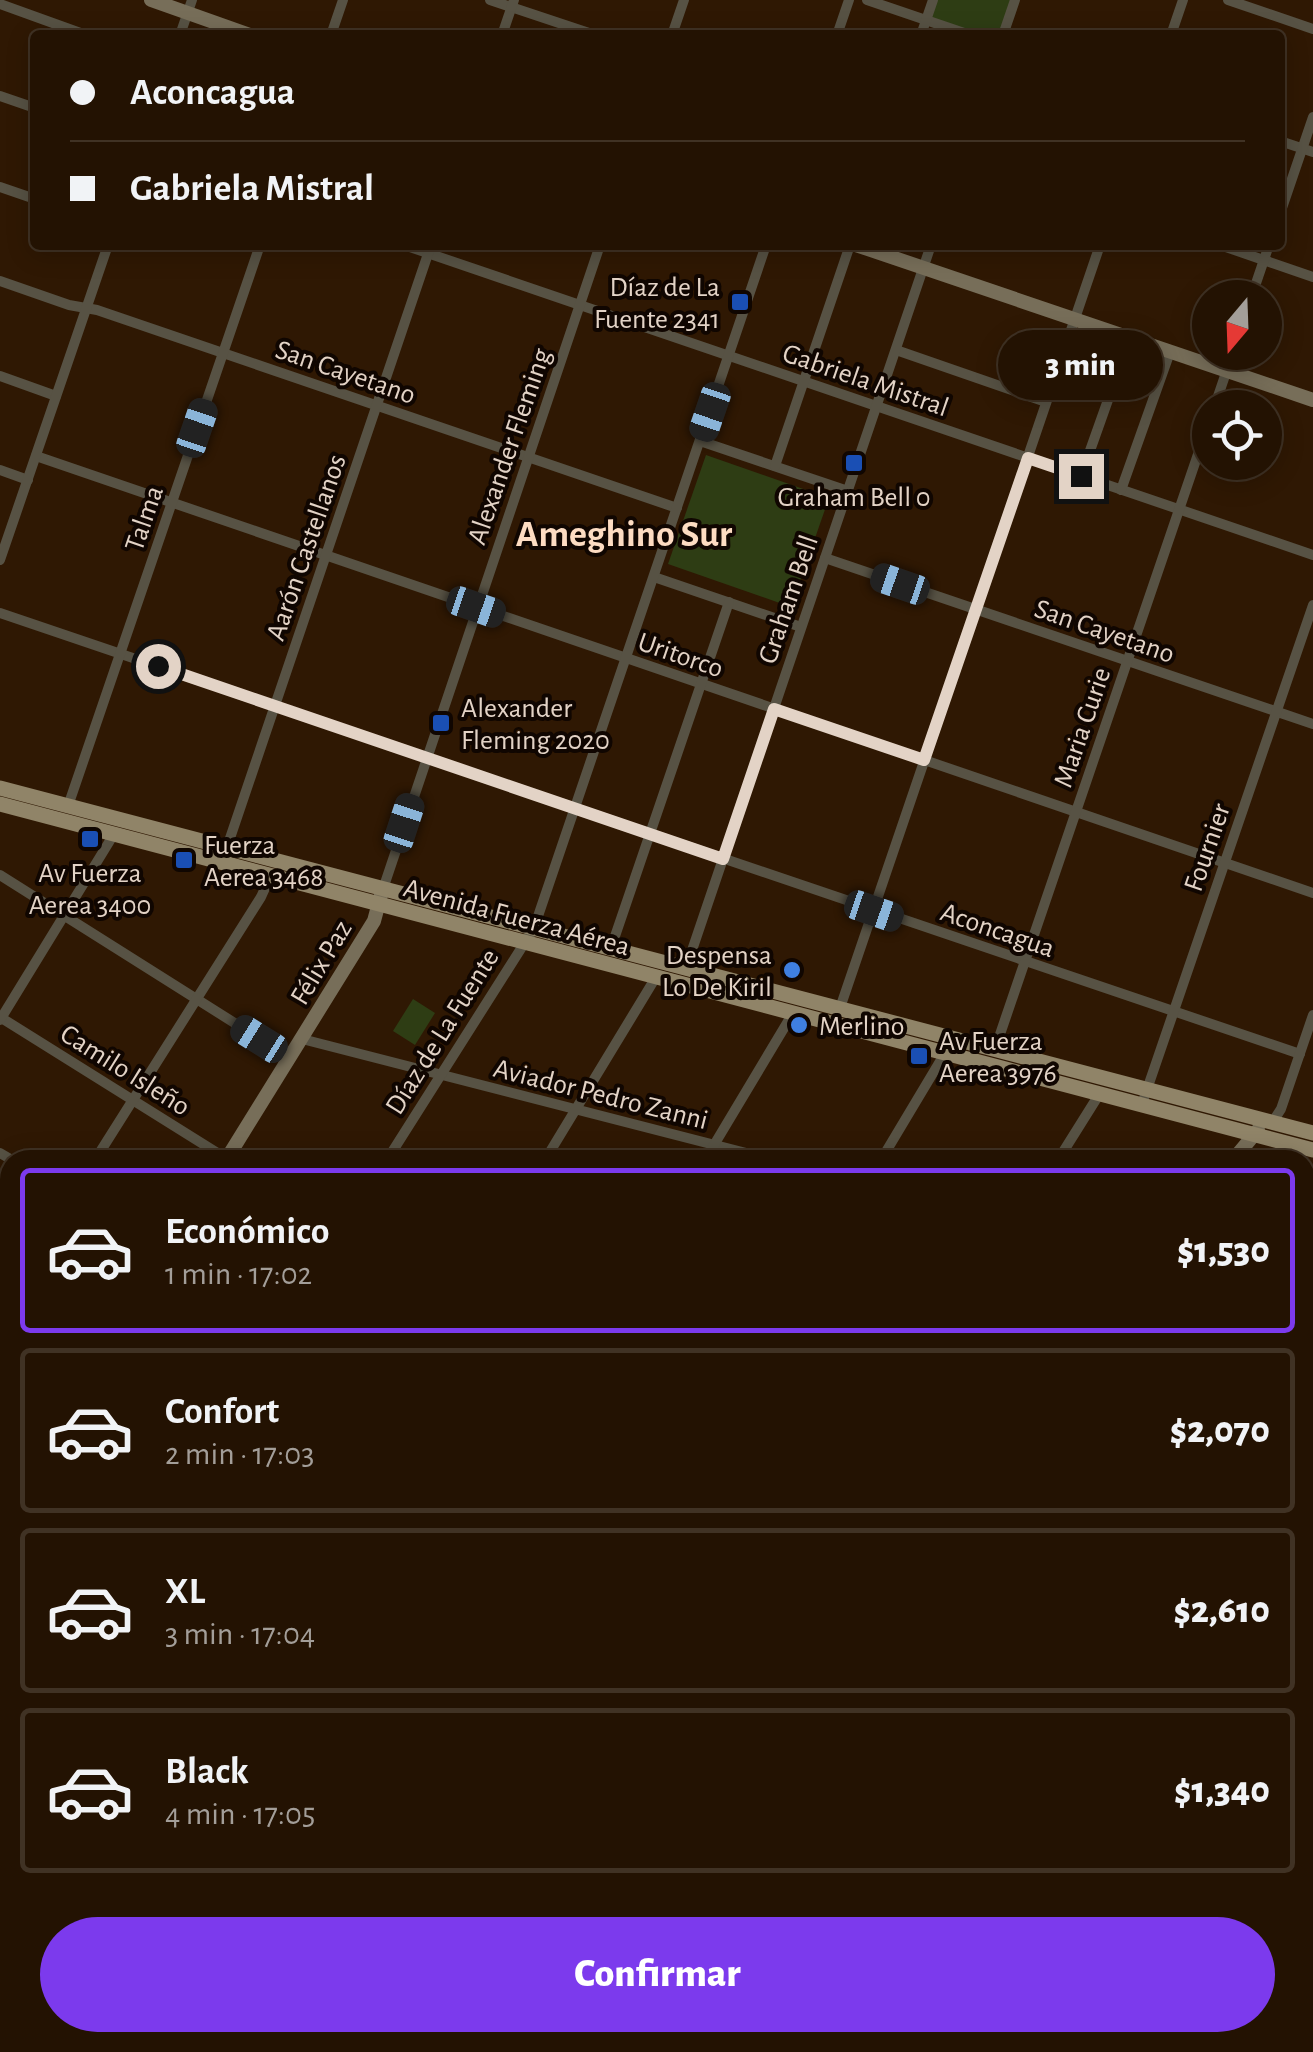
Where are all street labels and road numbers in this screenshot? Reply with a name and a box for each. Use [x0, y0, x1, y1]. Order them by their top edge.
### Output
street label: San Cayetano [272, 336, 419, 410]
street label: Gabriela Mistral [779, 339, 952, 422]
street label: Alexander Fleming [463, 345, 557, 548]
street label: Aarón Castellanos [262, 451, 352, 644]
street label: Talma [121, 482, 169, 555]
street label: Graham Bell [754, 532, 824, 667]
street label: San Cayetano [1031, 595, 1178, 669]
street label: Uritorco [634, 628, 727, 684]
street label: Maria Curie [1049, 664, 1116, 791]
street label: Fournier [1180, 800, 1236, 895]
street label: Avenida Fuerza Aérea [400, 874, 633, 962]
street label: Aconcagua [937, 898, 1058, 963]
street label: Félix Paz [286, 916, 358, 1010]
street label: Díaz de La Fuente [381, 944, 505, 1120]
street label: Camilo Isleño [55, 1020, 195, 1122]
street label: Aviador Pedro Zanni [490, 1055, 711, 1135]

